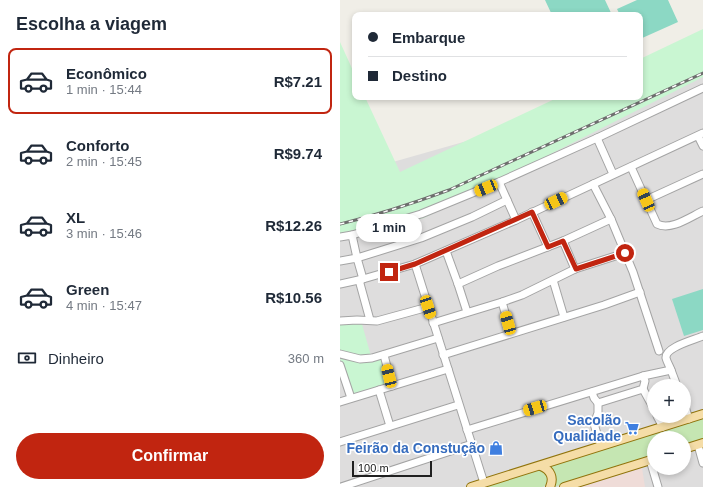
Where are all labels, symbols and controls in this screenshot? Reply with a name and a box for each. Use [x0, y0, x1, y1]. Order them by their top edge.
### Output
text: Escolha a viagem [16, 14, 167, 34]
text: Embarque [392, 29, 465, 46]
icon: car [18, 63, 54, 99]
text: Econômico [66, 65, 147, 82]
text: Destino [392, 67, 447, 84]
text: R$7.21 [274, 73, 322, 90]
text: 1 min · 15:44 [66, 82, 142, 97]
icon: car [18, 135, 54, 171]
text: Conforto [66, 137, 129, 154]
text: R$9.74 [274, 145, 322, 162]
text: 2 min · 15:45 [66, 154, 142, 169]
car [473, 178, 499, 198]
car [636, 187, 656, 213]
car [543, 190, 569, 212]
icon: car [18, 207, 54, 243]
text: XL [66, 209, 85, 226]
callout: 1 min [356, 214, 422, 242]
text: R$12.26 [265, 217, 322, 234]
text: 1 min [372, 220, 406, 235]
text: 3 min · 15:46 [66, 226, 142, 241]
route start [616, 244, 634, 262]
route end [380, 263, 398, 281]
icon: car [18, 279, 54, 315]
text: Green [66, 281, 109, 298]
text: R$10.56 [265, 289, 322, 306]
car [419, 294, 437, 320]
text: 4 min · 15:47 [66, 298, 142, 313]
car [499, 310, 517, 336]
icon: cash [16, 347, 38, 369]
text: Dinheiro [48, 350, 104, 367]
text: 360 m [288, 351, 324, 366]
car [380, 363, 398, 389]
map controls [647, 379, 691, 475]
button: + [647, 379, 691, 423]
car [522, 399, 548, 417]
place label: Sacolão Qualidade [553, 412, 621, 444]
supermarket icon: Sacolão Qualidade [624, 420, 640, 436]
button: − [647, 431, 691, 475]
button: Confirmar [16, 433, 324, 479]
place label: Feirão da Constução [347, 440, 485, 456]
shop icon: Feirão da Constução [488, 440, 504, 456]
scale bar [352, 459, 432, 478]
text: 100 m [358, 462, 389, 474]

